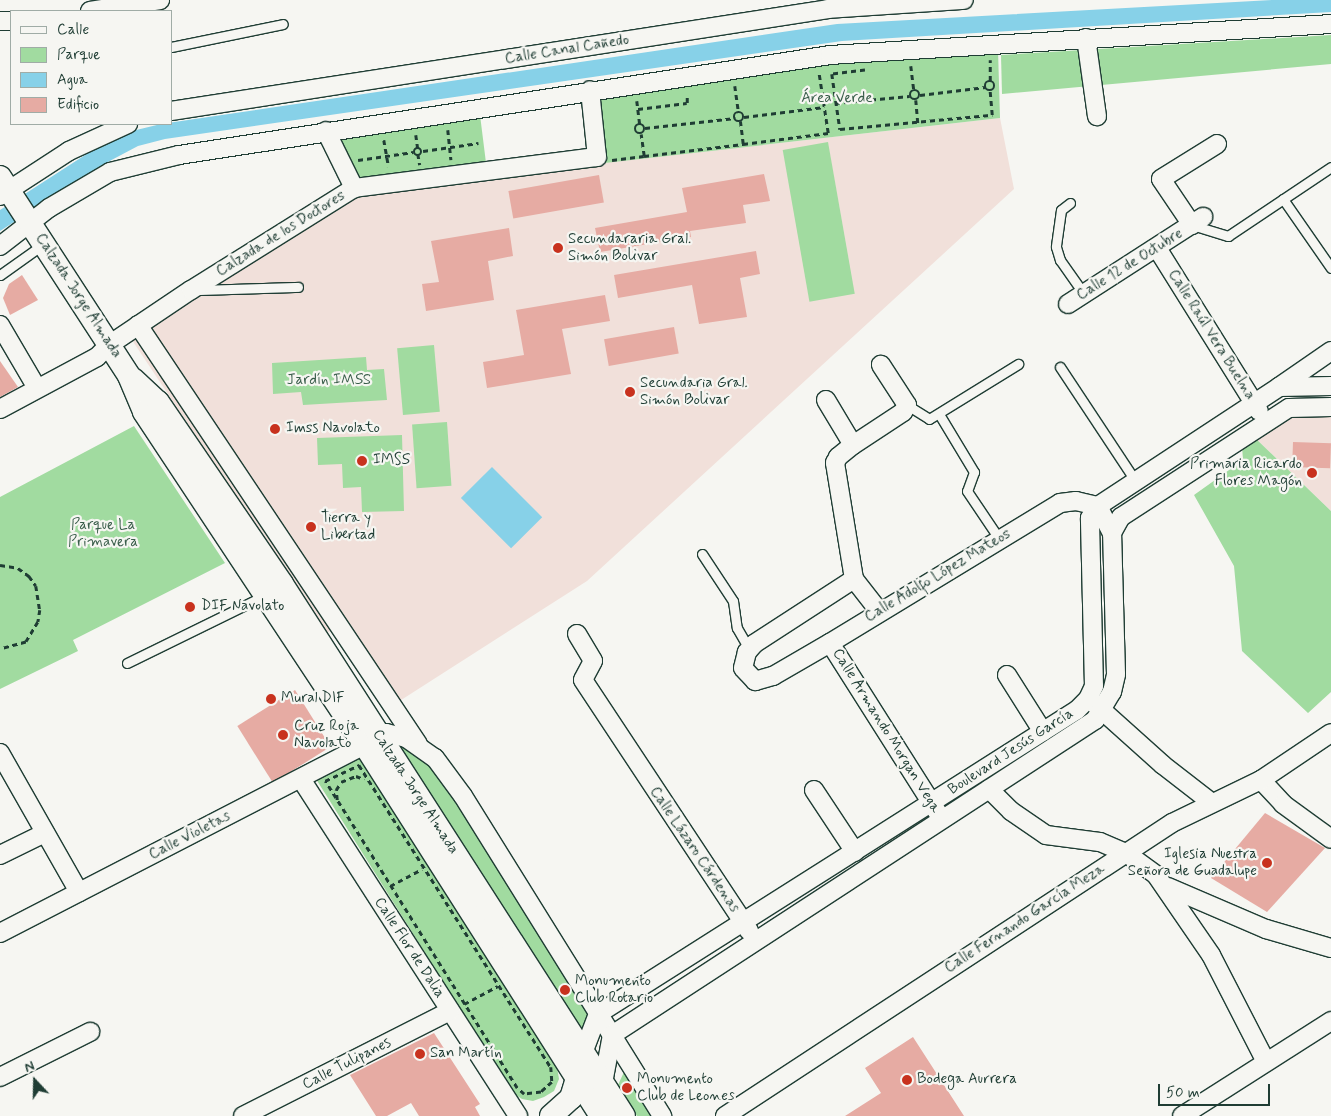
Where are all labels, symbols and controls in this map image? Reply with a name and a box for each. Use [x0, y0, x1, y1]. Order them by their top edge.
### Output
legend [10, 10, 172, 125]
text: Calle [57, 20, 89, 40]
street label: Calle Canal Cañedo [505, 31, 629, 69]
text: Parque [57, 45, 100, 65]
text: Agua [57, 70, 88, 90]
park label: Área Verde [801, 90, 873, 108]
text: Edificio [57, 95, 99, 115]
street label: Calzada de los Doctores [213, 187, 349, 281]
street label: Calle 12 de Octubre [1073, 225, 1187, 305]
street label: Calzada Jorge Almada [30, 229, 126, 363]
place label: Secundararia Gral. Simón Bolivar [568, 230, 691, 265]
marker: Secundararia Gral. Simón Bolivar [552, 242, 564, 254]
street label: Calle Raúl Vera Buelna [1164, 268, 1258, 402]
park label: Jardín IMSS [288, 372, 370, 390]
place label: Secundaria Gral. Simón Bolivar [640, 374, 747, 409]
marker: Secundaria Gral. Simón Bolivar [624, 386, 636, 398]
place label: Imss Navolato [286, 420, 380, 438]
marker: Imss Navolato [268, 422, 282, 436]
place label: IMSS [373, 452, 410, 470]
marker: IMSS [355, 454, 369, 468]
place label: Primaria Ricardo Flores Magón [1192, 455, 1302, 490]
marker: Primaria Ricardo Flores Magón [1306, 467, 1318, 479]
place label: Tierra y Libertad [321, 509, 375, 544]
park label: Parque La Primavera [68, 516, 138, 551]
marker: Tierra y Libertad [305, 521, 317, 533]
street label: Calle Adolfo López Mateos [863, 526, 1013, 626]
place label: DIF Navolato [201, 598, 289, 616]
marker: DIF Navolato [183, 600, 197, 614]
street label: Calle Armando Morgan Vega [829, 648, 943, 814]
place label: Mural DIF [281, 690, 348, 708]
marker: Mural DIF [265, 693, 277, 705]
street label: Boulevard Jesús García [945, 705, 1077, 799]
place label: Cruz Roja Navolato [294, 717, 358, 752]
street label: Calzada Jorge Almada [367, 725, 463, 859]
marker: Cruz Roja Navolato [276, 728, 290, 742]
street label: Calle Lázaro Cárdenas [645, 784, 743, 916]
street label: Calle Violetas [147, 808, 233, 864]
place label: Iglesia Nuestra Señora de Guadalupe [1128, 845, 1257, 880]
marker: Iglesia Nuestra Señora de Guadalupe [1261, 857, 1273, 869]
street label: Calle Fernando García Meza [944, 862, 1106, 976]
street label: Calle Flor de Dalia [369, 894, 449, 1002]
place label: Monumento Club Rotario [575, 972, 652, 1007]
marker: Monumento Club Rotario [559, 984, 571, 996]
street label: Calle Tulipanes [301, 1035, 393, 1093]
place label: San Martín [430, 1045, 504, 1063]
marker: San Martín [414, 1048, 426, 1060]
north arrow [10, 1056, 60, 1106]
text: N [22, 1057, 37, 1077]
place label: Monumento Club de Leones [637, 1070, 733, 1105]
place label: Bodega Aurrera [917, 1071, 1017, 1089]
marker: Bodega Aurrera [901, 1074, 913, 1086]
scale bar [1161, 1074, 1274, 1106]
marker: Monumento Club de Leones [621, 1082, 633, 1094]
text: 50 m [1166, 1083, 1200, 1103]

